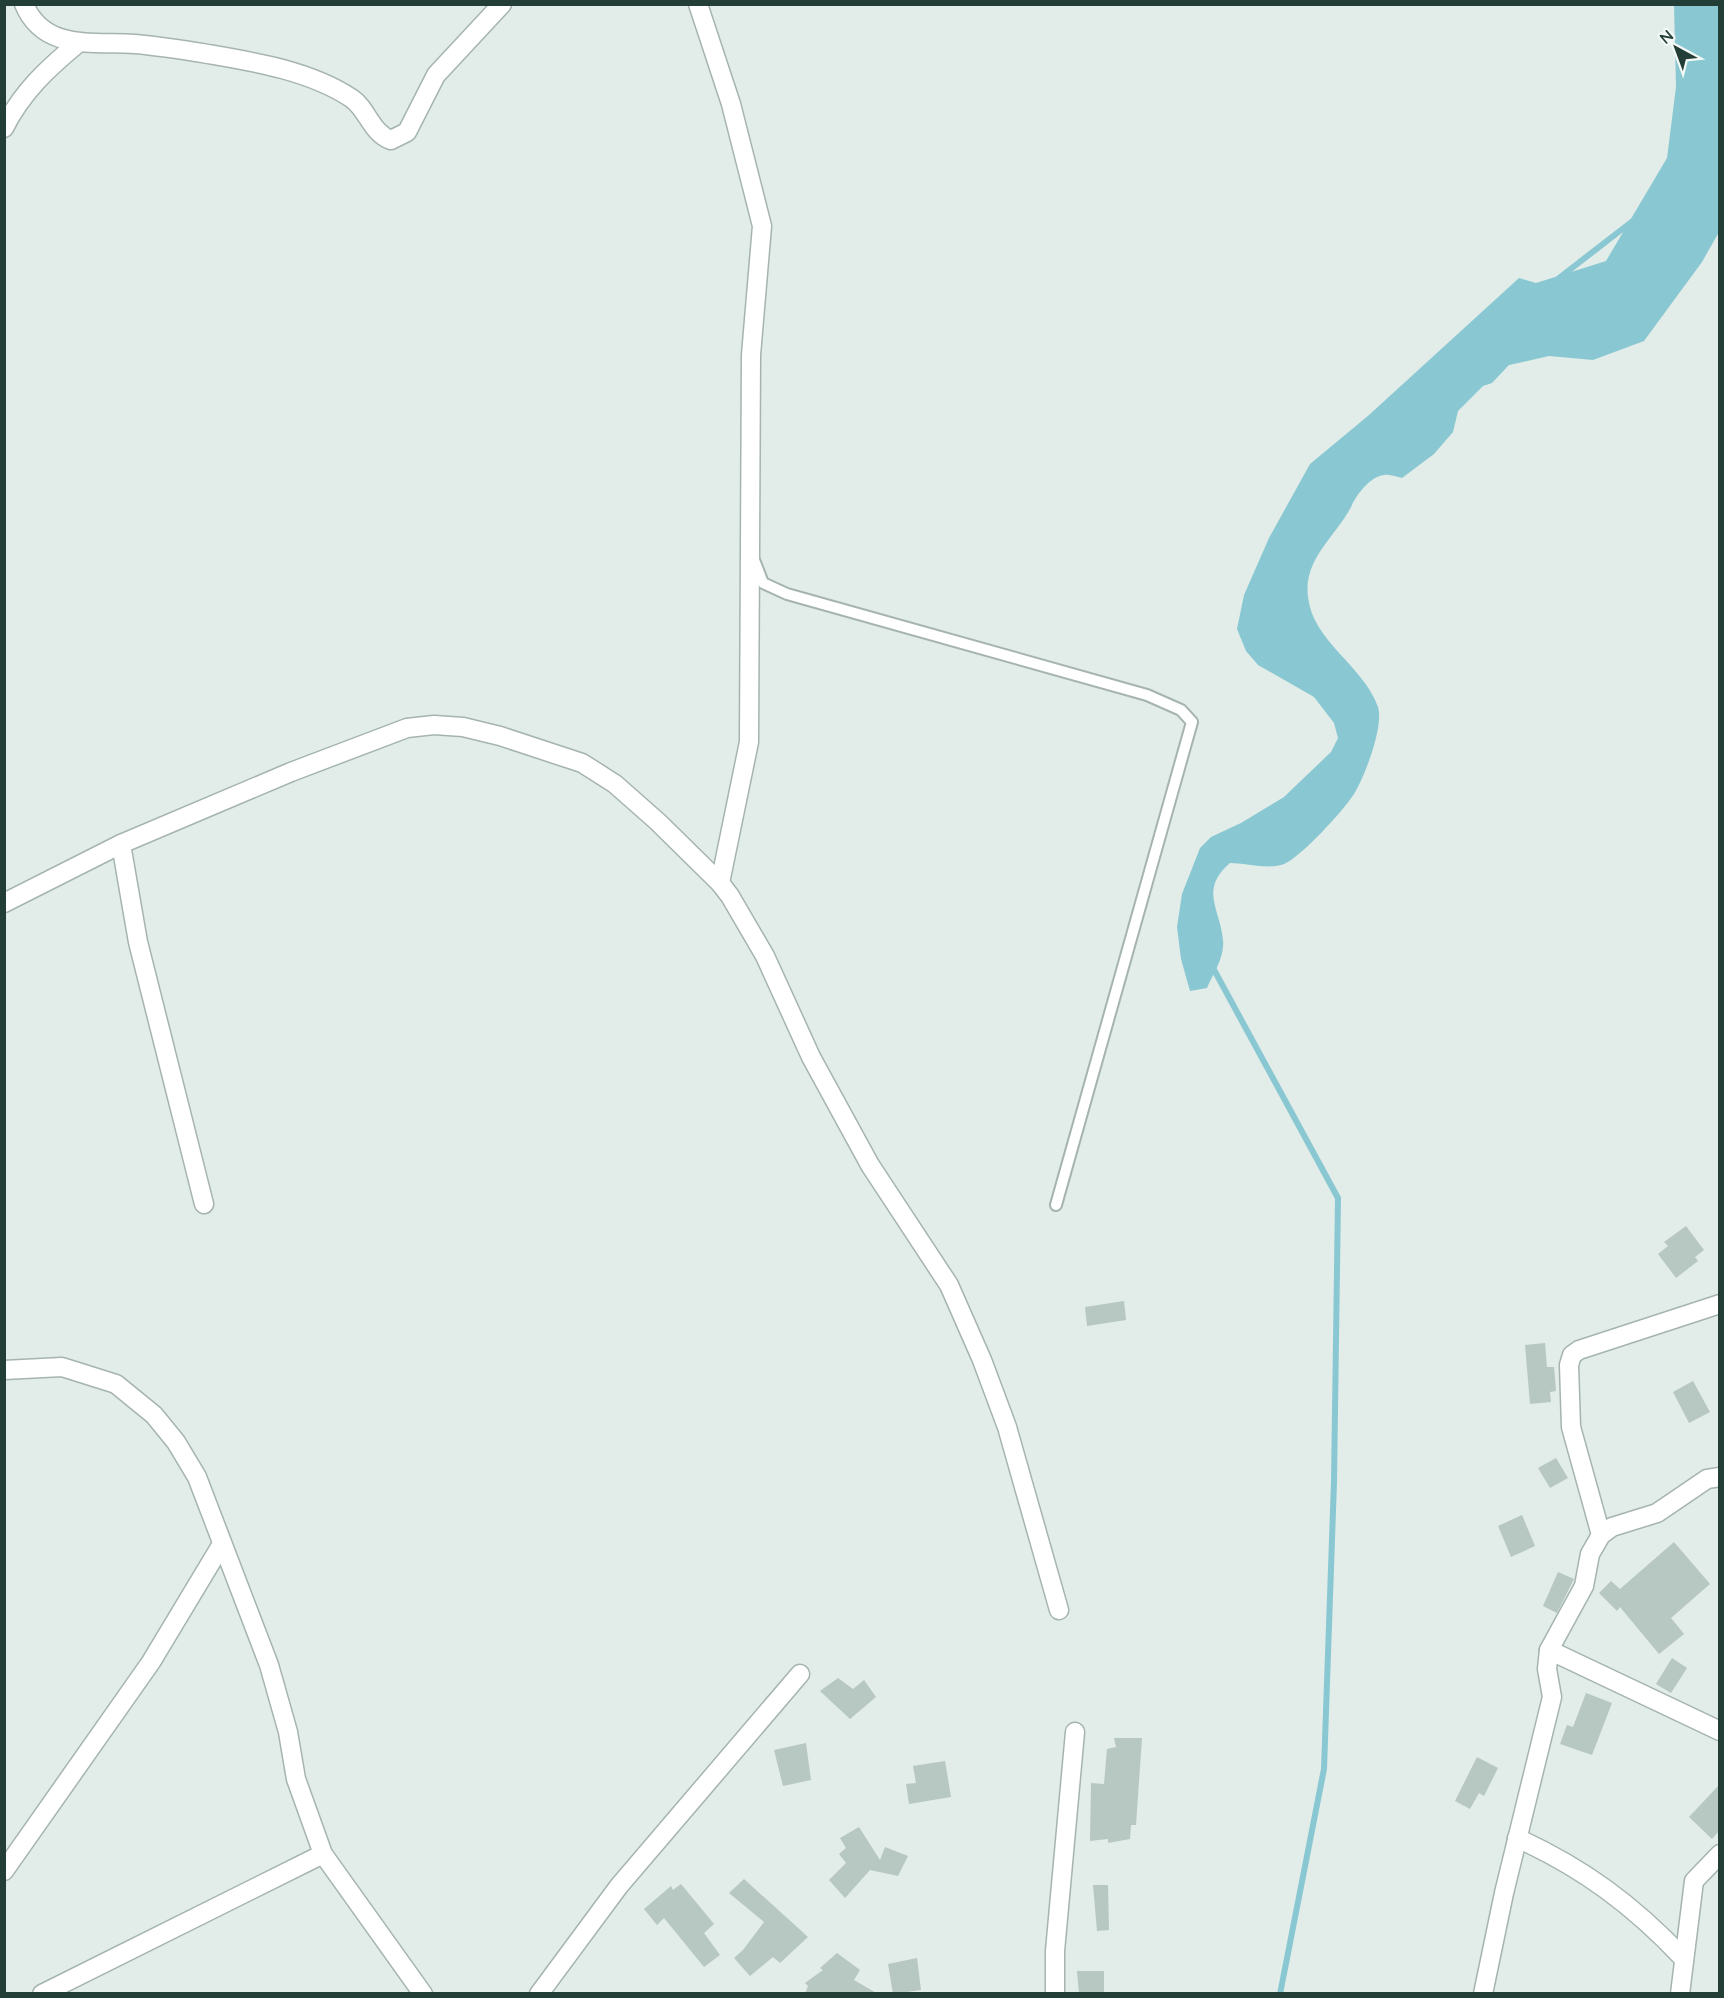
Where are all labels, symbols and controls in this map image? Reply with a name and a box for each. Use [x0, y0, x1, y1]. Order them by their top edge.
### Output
north arrow [1646, 18, 1706, 78]
text: N [1655, 25, 1677, 48]

